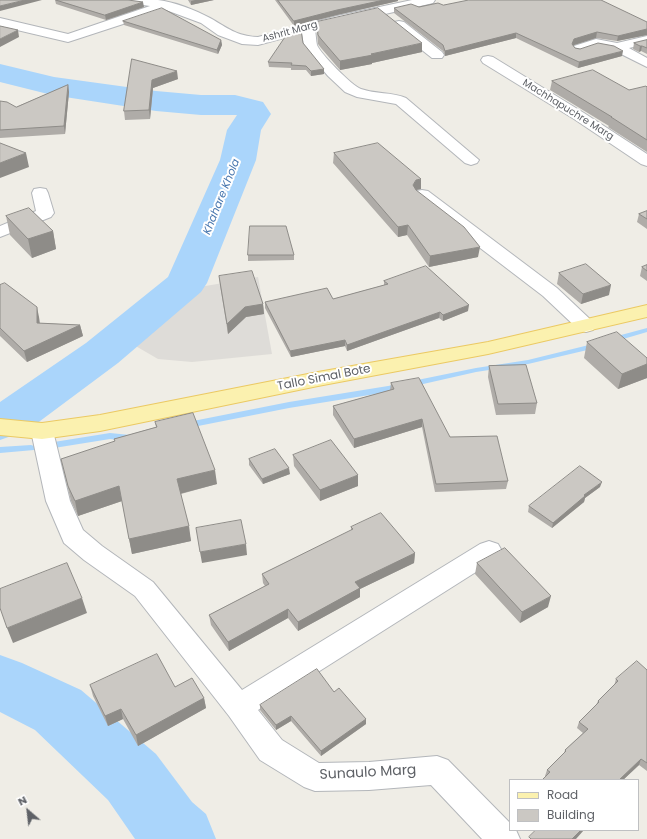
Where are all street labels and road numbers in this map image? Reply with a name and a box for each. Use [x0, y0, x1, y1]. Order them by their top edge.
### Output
street label: Ashrit Marg [261, 19, 319, 45]
street label: Machhapuchre Marg [520, 77, 616, 143]
street label: Tallo Simal Bote [276, 362, 372, 394]
street label: Sunaulo Marg [319, 762, 417, 784]

